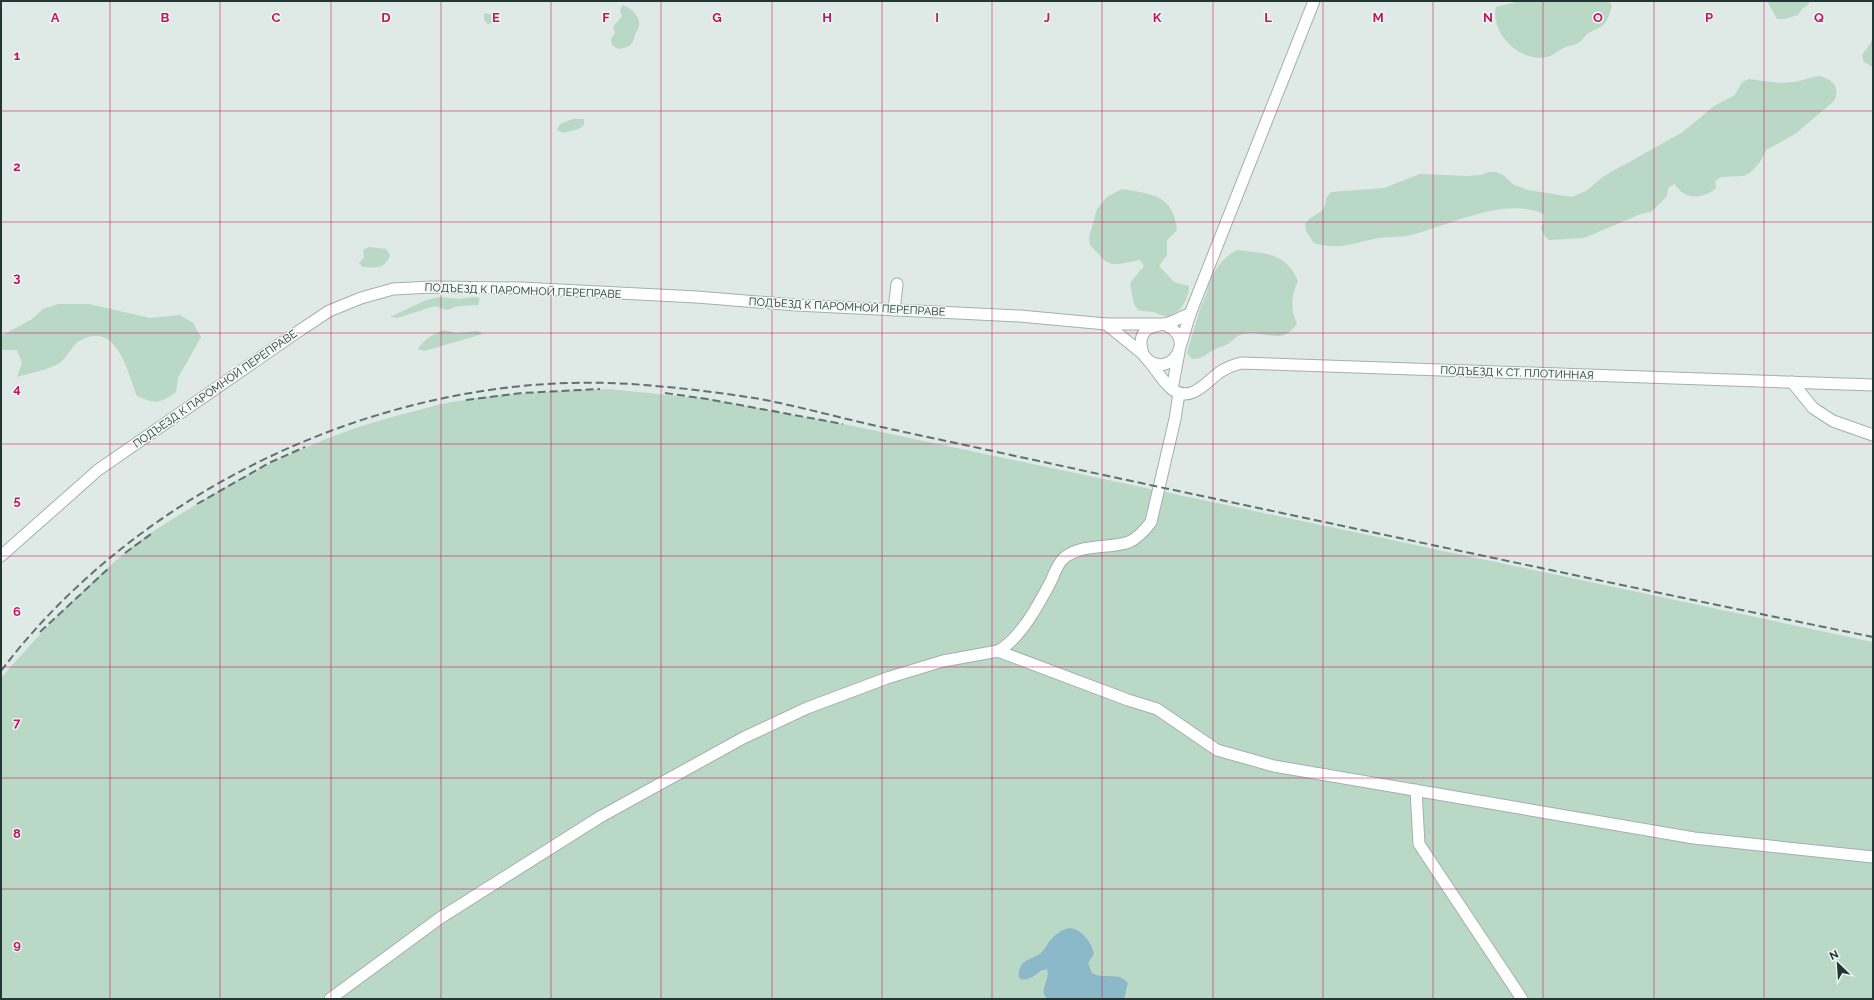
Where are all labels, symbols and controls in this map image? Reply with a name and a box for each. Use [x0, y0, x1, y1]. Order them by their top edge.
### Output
text: A [51, 10, 60, 25]
text: B [161, 10, 170, 25]
text: C [272, 10, 281, 25]
text: D [381, 10, 391, 25]
text: E [492, 10, 500, 25]
text: F [602, 10, 610, 25]
text: G [712, 10, 722, 25]
text: H [822, 10, 832, 25]
text: I [935, 10, 939, 25]
text: J [1044, 10, 1050, 25]
text: K [1153, 10, 1162, 25]
text: L [1264, 10, 1272, 25]
text: M [1372, 10, 1384, 25]
text: N [1483, 10, 1493, 25]
text: O [1593, 10, 1603, 25]
text: P [1705, 10, 1713, 25]
text: Q [1814, 10, 1824, 25]
text: 1 [14, 48, 21, 63]
text: 2 [13, 159, 21, 174]
text: 3 [13, 270, 21, 285]
street label: ПОДЪЕЗД К ПАРОМНОЙ ПЕРЕПРАВЕ [424, 281, 622, 301]
street label: ПОДЪЕЗД К ПАРОМНОЙ ПЕРЕПРАВЕ [748, 295, 946, 319]
street label: ПОДЪЕЗД К ПАРОМНОЙ ПЕРЕПРАВЕ [131, 327, 300, 451]
street label: ПОДЪЕЗД К СТ. ПЛОТИННАЯ [1440, 364, 1594, 382]
text: 4 [13, 381, 21, 396]
text: 5 [13, 493, 21, 508]
text: 6 [13, 604, 21, 619]
text: 7 [13, 715, 21, 730]
text: 8 [13, 826, 21, 841]
text: 9 [13, 937, 21, 952]
north arrow [1818, 944, 1858, 984]
text: N [1827, 948, 1841, 963]

